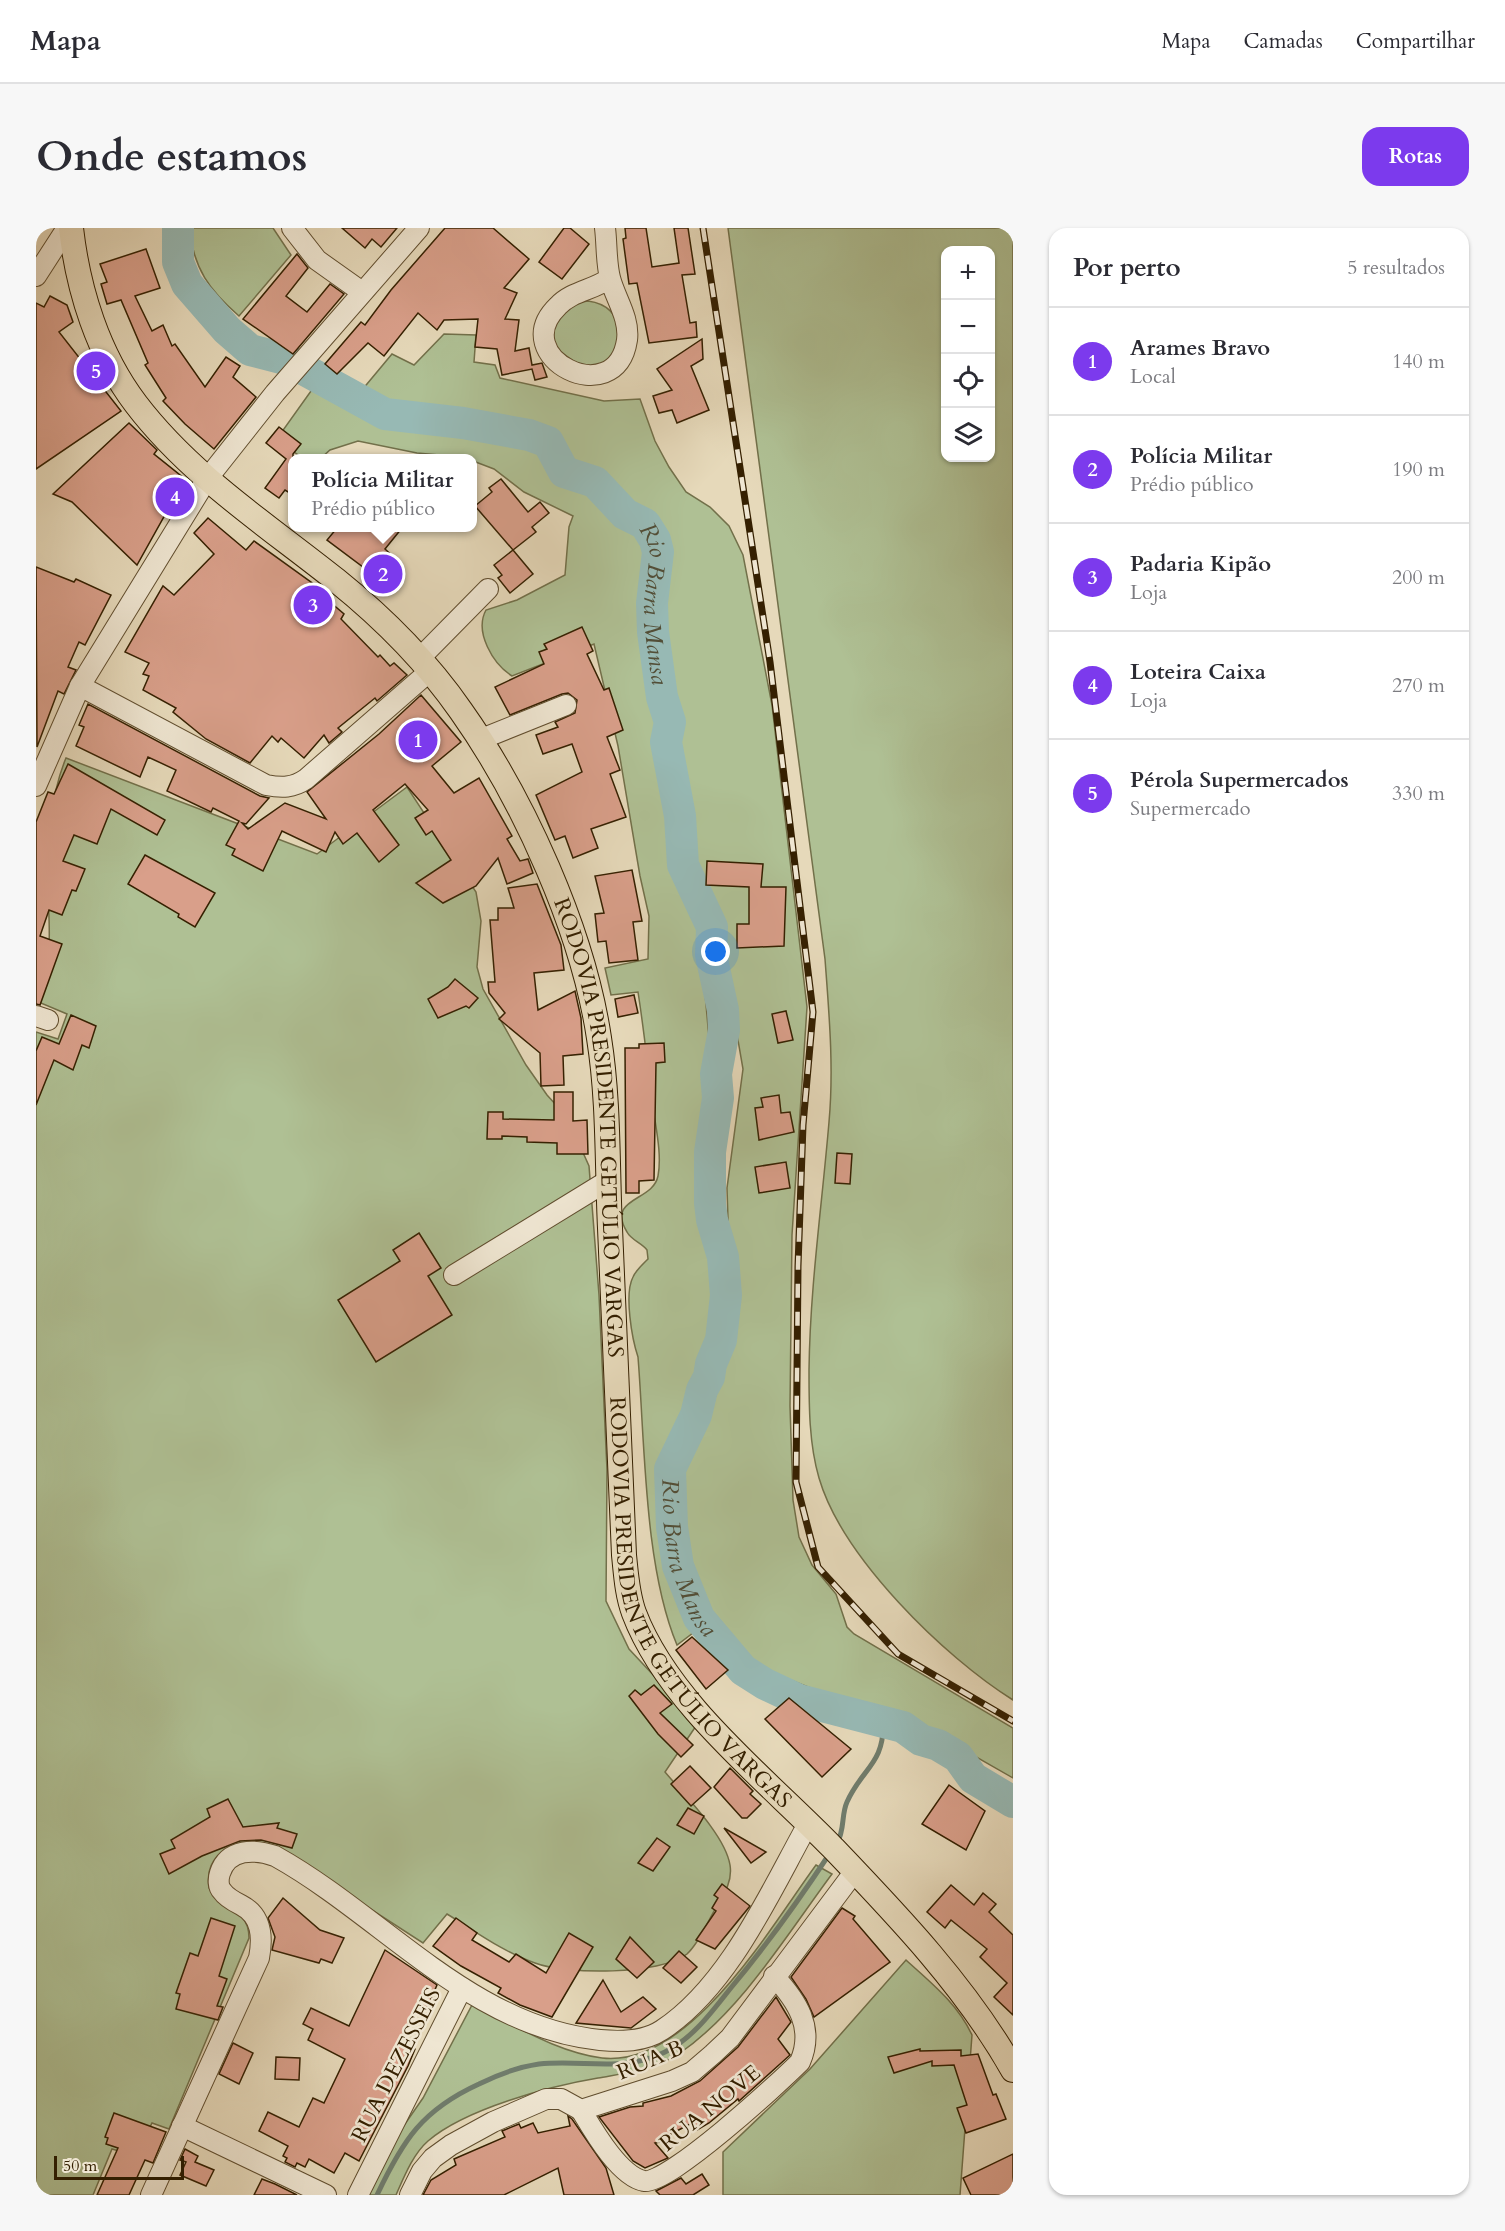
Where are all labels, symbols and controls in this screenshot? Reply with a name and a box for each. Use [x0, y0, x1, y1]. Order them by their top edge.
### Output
text: Mapa [30, 22, 101, 60]
text: Mapa [1161, 27, 1211, 56]
text: Camadas [1244, 27, 1323, 56]
text: Compartilhar [1356, 27, 1475, 56]
button: Rotas [1362, 127, 1469, 186]
text: Onde estamos [36, 128, 307, 185]
map controls [941, 246, 995, 462]
button: + [941, 246, 995, 300]
text: Por perto [1073, 250, 1181, 285]
text: 5 resultados [1347, 254, 1445, 281]
button: − [941, 300, 995, 354]
text: Arames Bravo [1130, 333, 1270, 363]
pin: 5 [76, 348, 116, 394]
text: 1 [1087, 348, 1098, 375]
text: 140 m [1392, 348, 1445, 375]
button: locate [941, 354, 995, 408]
text: Local [1130, 363, 1176, 390]
button: layers [941, 408, 995, 462]
text: Polícia Militar [1130, 441, 1272, 471]
popup [288, 454, 477, 532]
text: 2 [1087, 456, 1098, 483]
text: 190 m [1392, 456, 1445, 483]
text: Polícia Militar [311, 465, 454, 495]
text: Prédio público [1130, 471, 1254, 498]
pin: 4 [156, 474, 194, 520]
text: Prédio público [311, 495, 435, 522]
water label: Rio Barra Mansa [632, 516, 677, 687]
text: Padaria Kipão [1130, 549, 1271, 579]
pin: 2 [364, 552, 402, 596]
text: 3 [1087, 564, 1098, 591]
text: 200 m [1392, 564, 1445, 591]
text: Loja [1130, 579, 1167, 606]
pin: 3 [294, 582, 332, 628]
text: Loteira Caixa [1130, 657, 1266, 687]
text: 4 [1087, 672, 1098, 699]
text: 270 m [1392, 672, 1445, 699]
text: Loja [1130, 687, 1167, 714]
pin: 1 [398, 718, 437, 762]
text: Pérola Supermercados [1130, 765, 1349, 795]
text: 5 [1087, 780, 1098, 807]
text: 330 m [1392, 780, 1445, 807]
text: Supermercado [1130, 795, 1251, 822]
street label: RODOVIA PRESIDENTE GETÚLIO VARGAS [546, 894, 631, 1358]
your location [701, 937, 730, 966]
street label: RODOVIA PRESIDENTE GETÚLIO VARGAS [602, 1396, 798, 1815]
water label: Rio Barra Mansa [654, 1478, 725, 1644]
street label: RUA DEZESSEIS [344, 1983, 448, 2147]
street label: RUA B [612, 2033, 688, 2087]
street label: RUA NOVE [653, 2058, 767, 2158]
scale bar [54, 2153, 184, 2180]
text: 50 m [63, 2155, 97, 2177]

